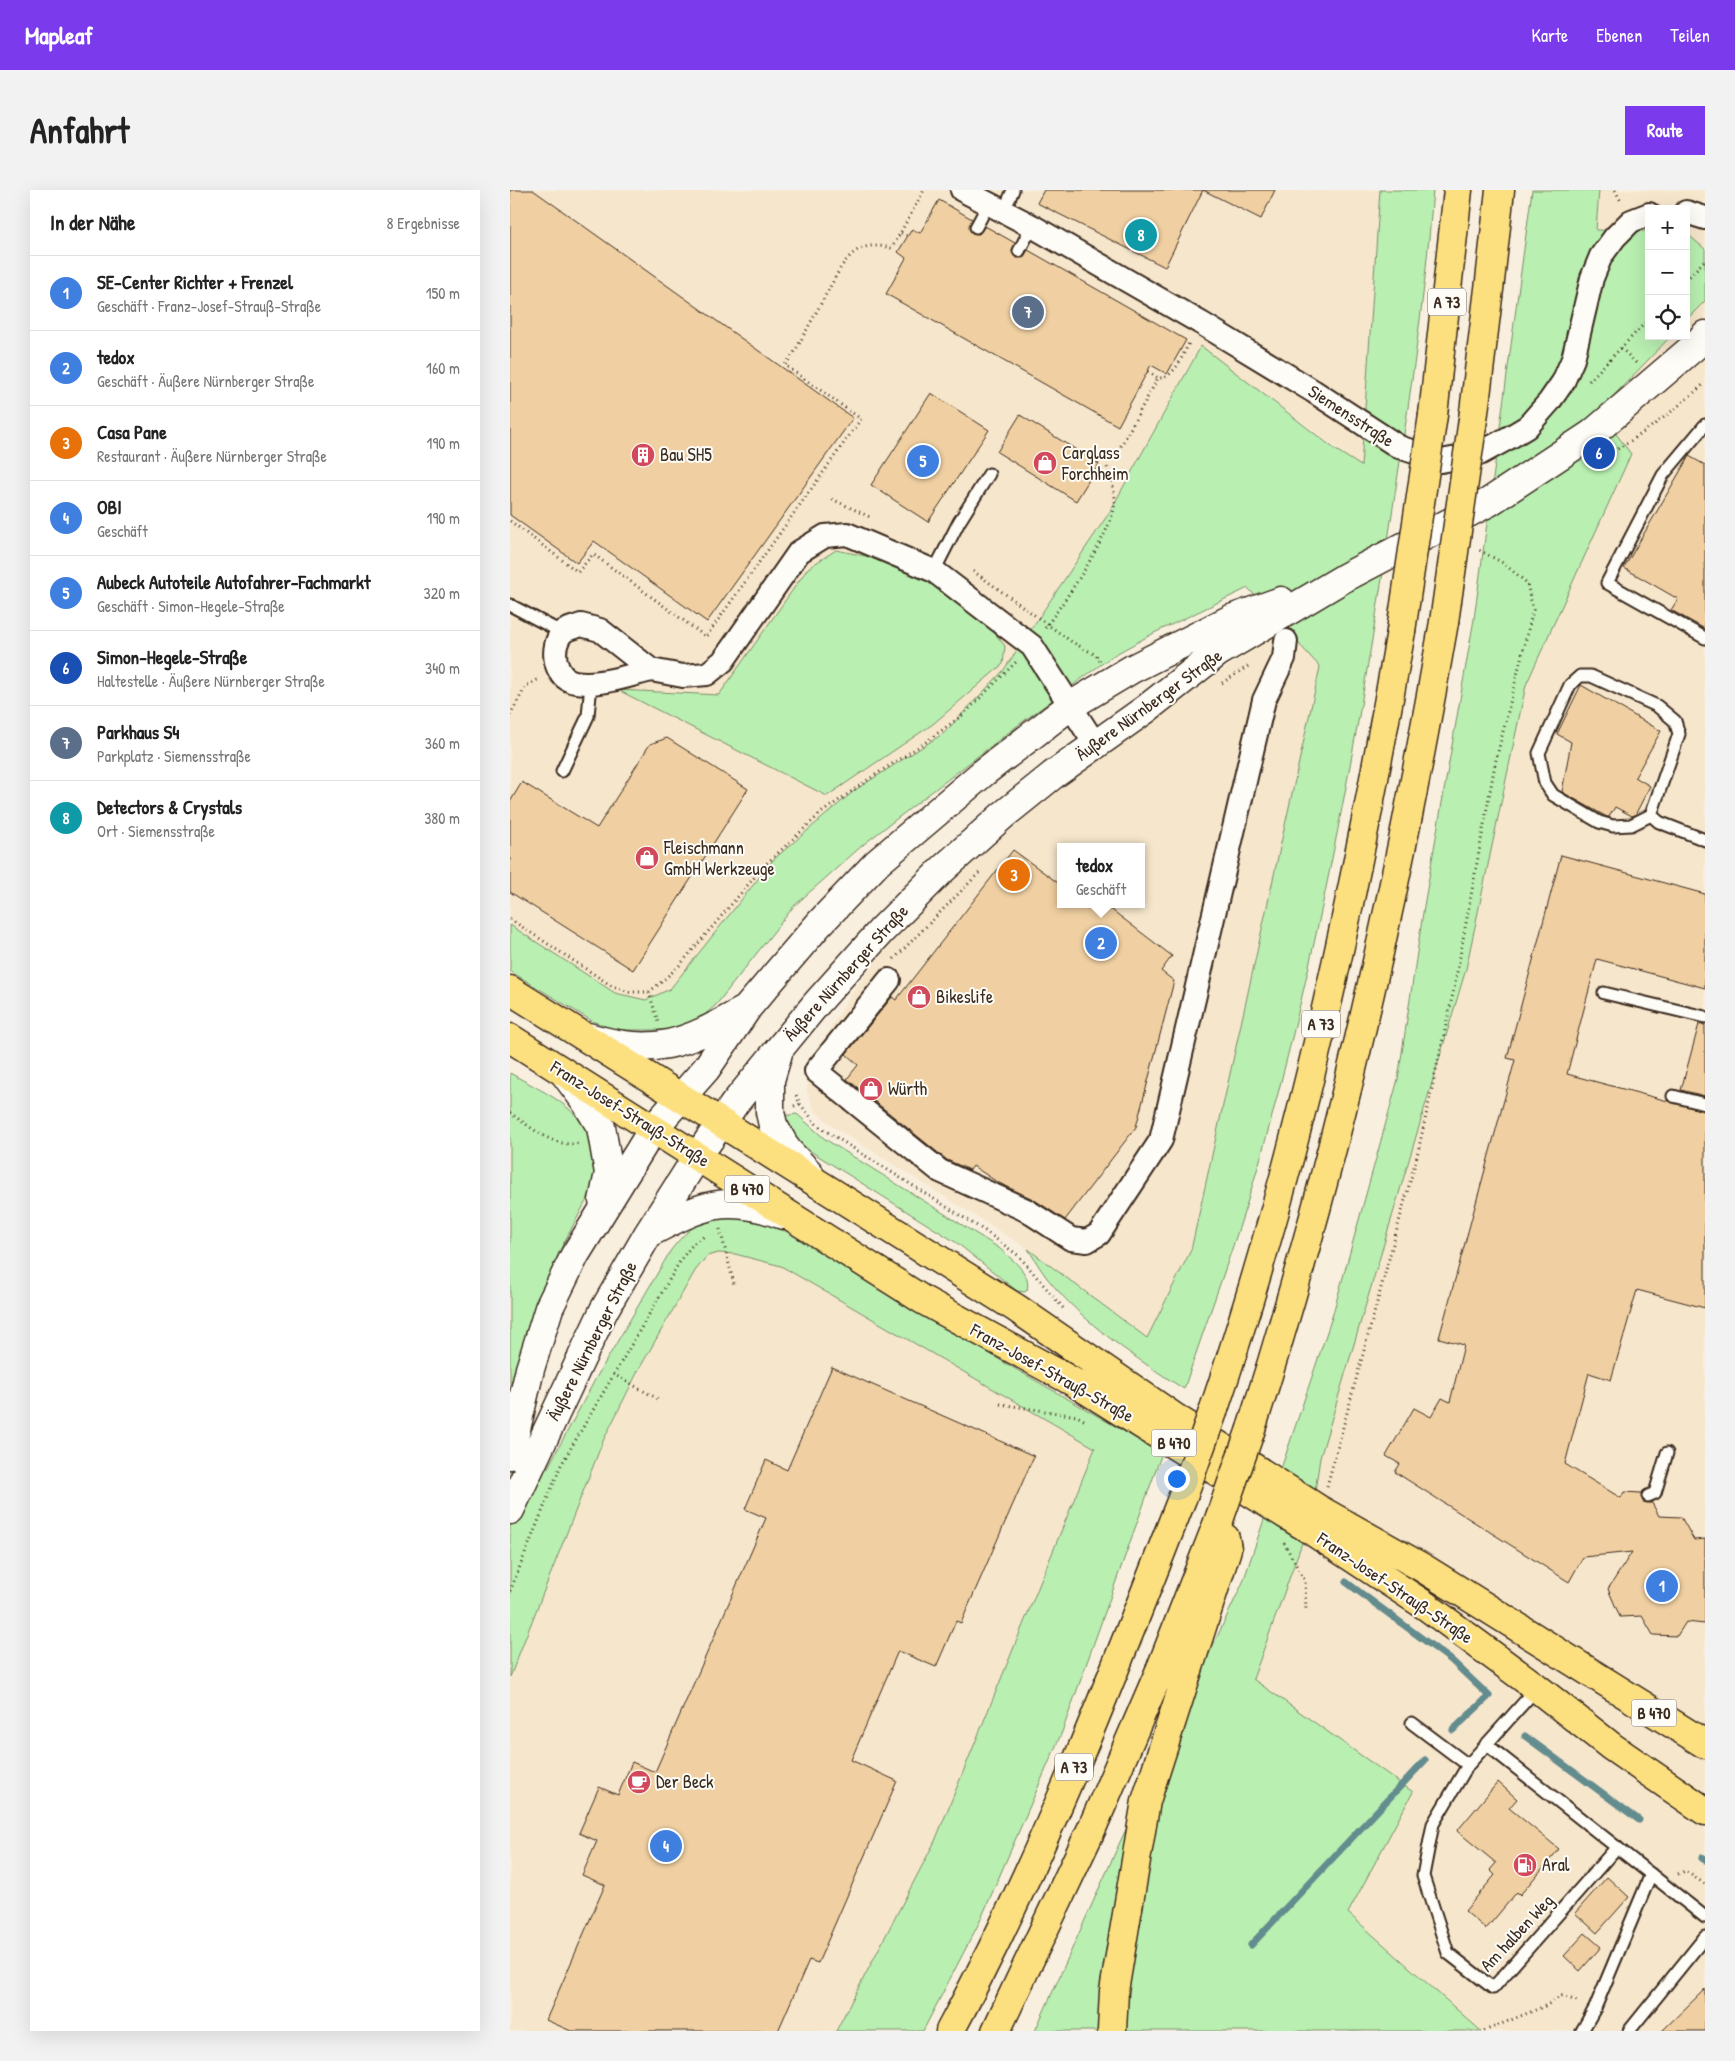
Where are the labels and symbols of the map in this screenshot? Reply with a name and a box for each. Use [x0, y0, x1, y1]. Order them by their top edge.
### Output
pin: 8 [1125, 216, 1157, 254]
road number: A 73 [1428, 288, 1466, 315]
pin: 7 [1012, 293, 1044, 331]
street label: Siemensstraße [1303, 378, 1399, 453]
pin: 6 [1583, 434, 1615, 472]
place label: Carglass Forchheim [1061, 440, 1128, 486]
building icon: Bau SH5 [630, 442, 656, 468]
place label: Bau SH5 [660, 442, 712, 467]
pin: 5 [907, 442, 939, 480]
shop icon: Carglass Forchheim [1032, 450, 1058, 476]
street label: Äußere Nürnberger Straße [1070, 643, 1227, 766]
place label: Fleischmann GmbH Werkzeuge [663, 835, 775, 881]
shop icon: Fleischmann GmbH Werkzeuge [634, 845, 660, 871]
pin: 3 [998, 856, 1030, 894]
street label: Äußere Nürnberger Straße [778, 899, 914, 1046]
pin: 2 [1085, 924, 1117, 962]
shop icon: Bikeslife [906, 984, 932, 1010]
place label: Bikeslife [936, 984, 993, 1009]
road number: A 73 [1302, 1011, 1340, 1038]
street label: Franz-Josef-Strauß-Straße [545, 1054, 715, 1173]
shop icon: Würth [858, 1076, 884, 1102]
place label: Würth [888, 1076, 927, 1101]
road number: B 470 [724, 1176, 770, 1202]
street label: Äußere Nürnberger Straße [541, 1257, 643, 1425]
street label: Franz-Josef-Strauß-Straße [965, 1317, 1138, 1428]
road number: B 470 [1152, 1430, 1196, 1456]
your location [1164, 1466, 1190, 1492]
street label: Franz-Josef-Strauß-Straße [1312, 1525, 1478, 1649]
pin: 1 [1646, 1567, 1678, 1605]
road number: B 470 [1632, 1700, 1676, 1726]
road number: A 73 [1055, 1754, 1093, 1780]
cafe icon: Der Beck [626, 1769, 652, 1795]
place label: Der Beck [656, 1769, 714, 1794]
pin: 4 [650, 1827, 682, 1865]
fuel station icon: Aral [1512, 1852, 1538, 1878]
place label: Aral [1542, 1852, 1570, 1877]
street label: Am halben Weg [1474, 1888, 1559, 1977]

